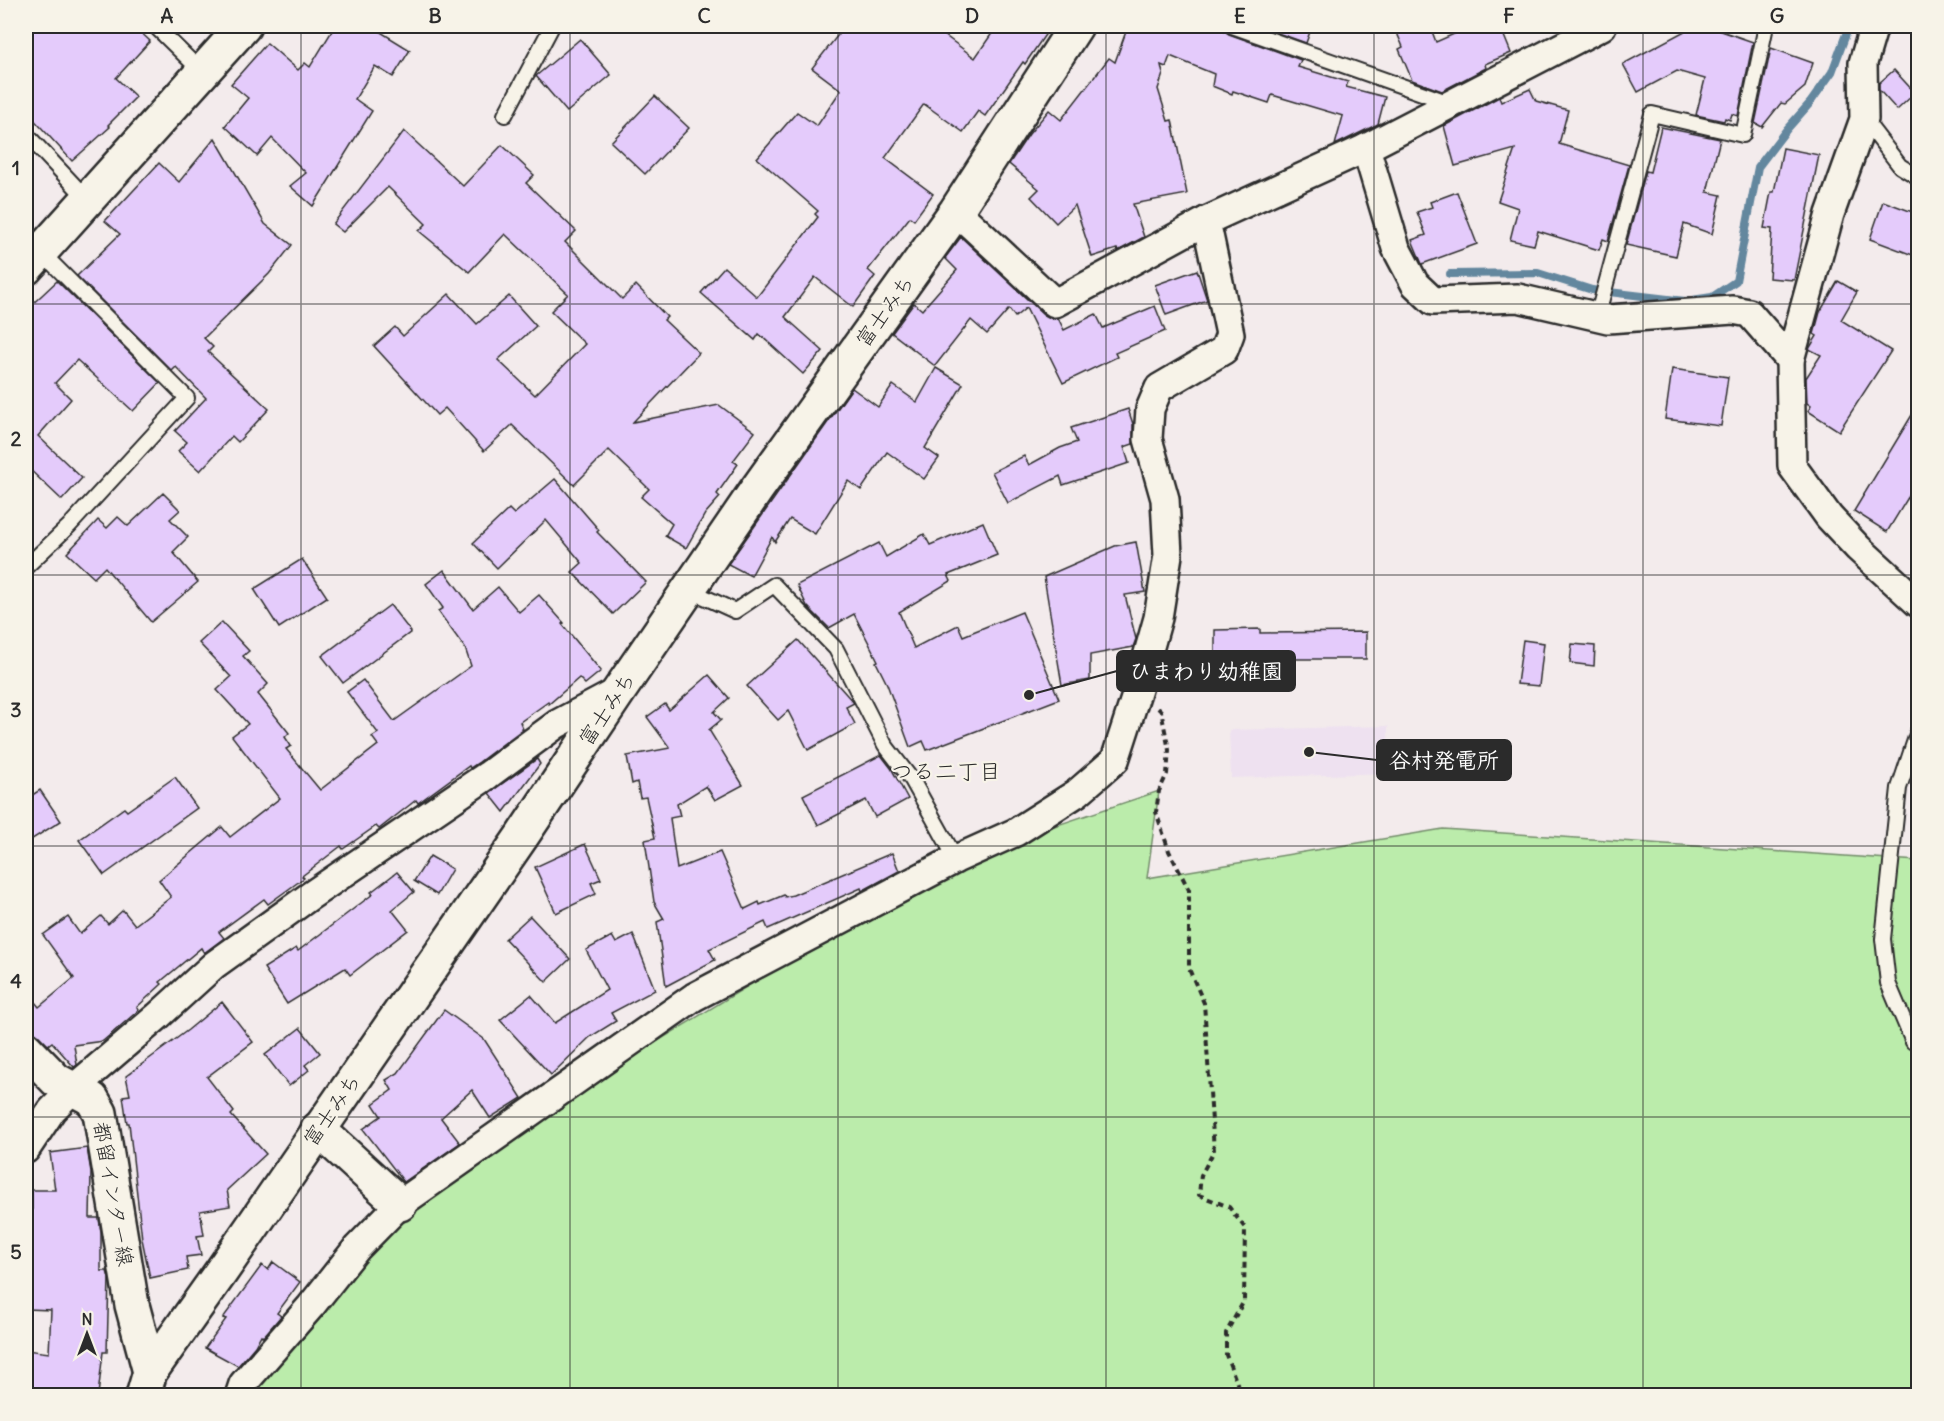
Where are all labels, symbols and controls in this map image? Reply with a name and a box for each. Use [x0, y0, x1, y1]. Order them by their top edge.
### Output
text: A [161, 3, 174, 28]
text: B [428, 3, 442, 28]
text: C [697, 3, 711, 28]
text: D [965, 3, 979, 28]
text: E [1234, 3, 1246, 28]
text: F [1503, 3, 1515, 28]
text: G [1770, 3, 1784, 28]
text: 1 [12, 155, 20, 180]
street label: 富士みち [849, 269, 920, 352]
text: 2 [11, 426, 22, 451]
callout: ひまわり幼稚園 [1117, 651, 1295, 691]
text: ひまわり幼稚園 [1129, 657, 1283, 685]
street label: 富士みち [572, 667, 641, 751]
text: 3 [10, 697, 22, 722]
callout: 谷村発電所 [1377, 740, 1511, 780]
text: 谷村発電所 [1389, 746, 1499, 774]
district label: つる二丁目 [891, 757, 1001, 785]
text: 4 [10, 968, 22, 993]
street label: 富士みち [297, 1068, 367, 1152]
street label: 都留インター線 [88, 1120, 139, 1268]
text: 5 [10, 1239, 22, 1264]
north arrow [57, 1304, 117, 1364]
text: N [81, 1309, 93, 1329]

